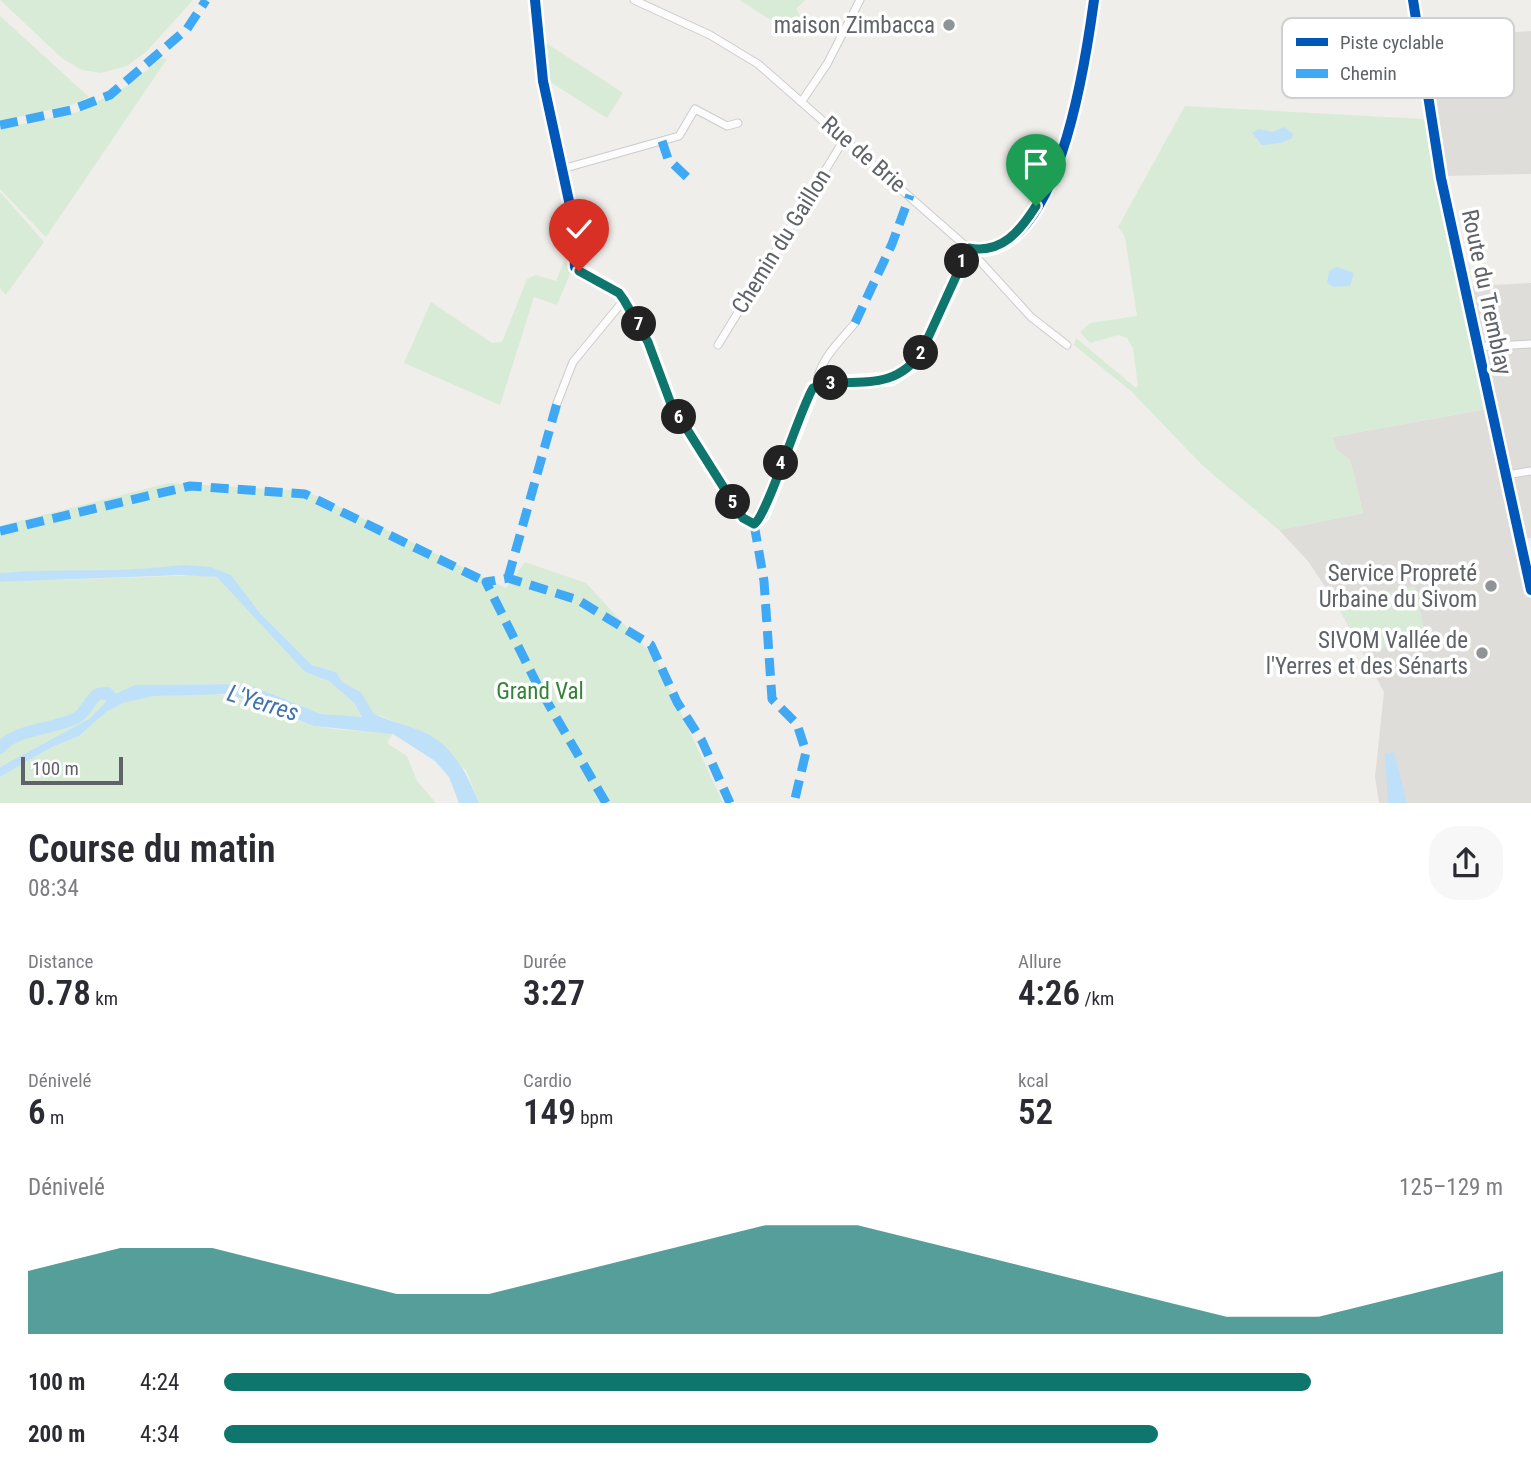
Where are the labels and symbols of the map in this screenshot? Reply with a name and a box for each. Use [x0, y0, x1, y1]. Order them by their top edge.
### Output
place label: maison Zimbacca [774, 12, 935, 39]
marker: maison Zimbacca [941, 17, 957, 33]
legend [1282, 18, 1514, 98]
text: Piste cyclable [1340, 31, 1444, 54]
text: Chemin [1340, 62, 1397, 85]
street label: Rue de Brie [816, 111, 911, 198]
pin [1006, 134, 1066, 206]
street label: Chemin du Gaillon [726, 164, 837, 318]
pin [549, 199, 609, 271]
street label: Route du Tremblay [1456, 207, 1517, 378]
pin: 1 [944, 244, 979, 278]
pin: 7 [622, 306, 656, 342]
pin: 2 [904, 336, 939, 370]
pin: 3 [814, 366, 848, 400]
pin: 6 [662, 400, 696, 434]
pin: 4 [764, 446, 798, 480]
pin: 5 [716, 484, 750, 520]
place label: Service Propreté Urbaine du Sivom [1319, 560, 1477, 613]
marker: Service Propreté Urbaine du Sivom [1483, 578, 1499, 594]
place label: SIVOM Vallée de l'Yerres et des Sénarts [1266, 627, 1468, 680]
marker: SIVOM Vallée de l'Yerres et des Sénarts [1474, 645, 1490, 661]
park label: Grand Val [496, 678, 584, 705]
water label: L'Yerres [224, 679, 302, 727]
scale bar [21, 754, 122, 786]

